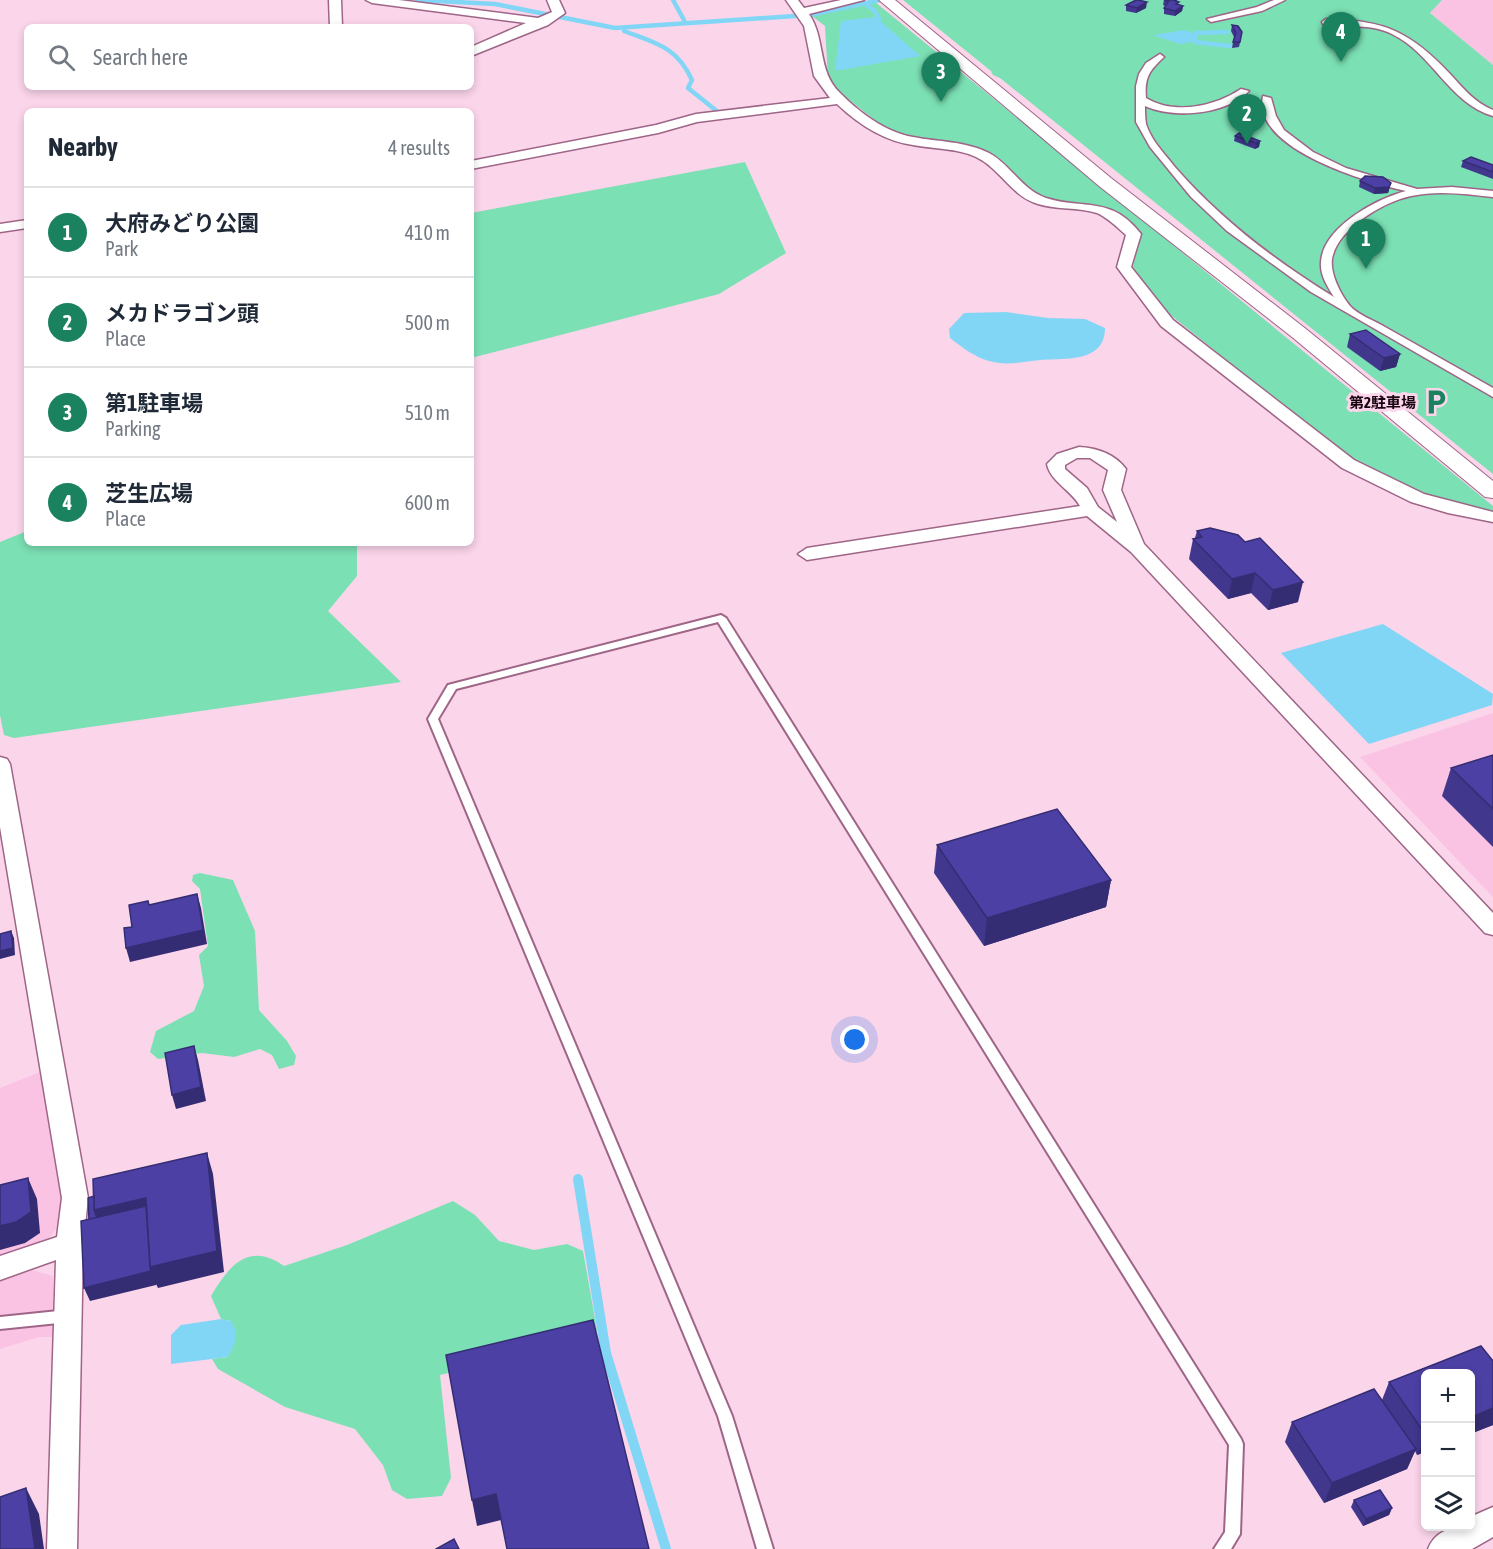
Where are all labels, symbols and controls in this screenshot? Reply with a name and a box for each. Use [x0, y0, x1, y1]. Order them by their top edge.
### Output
pin: 4 [1322, 13, 1360, 62]
search box [24, 24, 474, 90]
icon: search [45, 41, 78, 74]
text: Search here [93, 44, 188, 70]
pin: 3 [922, 52, 960, 102]
pin: 2 [1228, 94, 1266, 144]
text: Nearby [48, 132, 118, 162]
text: 4 results [388, 136, 450, 159]
text: 大府みどり公園 [105, 210, 259, 236]
pin: 1 [1346, 220, 1386, 269]
text: 1 [63, 221, 72, 244]
text: 410 m [405, 221, 450, 244]
text: Park [105, 237, 138, 260]
text: メカドラゴン頭 [105, 300, 259, 326]
text: 2 [63, 311, 72, 334]
text: 500 m [405, 311, 450, 334]
text: Place [105, 327, 146, 350]
parking icon: 第2駐車場 [1421, 387, 1451, 417]
text: 第1駐車場 [105, 390, 203, 416]
place label: 第2駐車場 [1349, 394, 1416, 411]
text: 3 [63, 401, 72, 424]
text: 510 m [405, 401, 450, 424]
text: Parking [105, 417, 161, 440]
text: 芝生広場 [105, 480, 193, 506]
text: 4 [63, 491, 72, 514]
text: 600 m [405, 491, 450, 514]
text: Place [105, 507, 146, 530]
your location [840, 1025, 869, 1054]
map controls [1421, 1369, 1475, 1531]
button: + [1421, 1369, 1475, 1423]
button: − [1421, 1423, 1475, 1477]
button: layers [1421, 1477, 1475, 1531]

